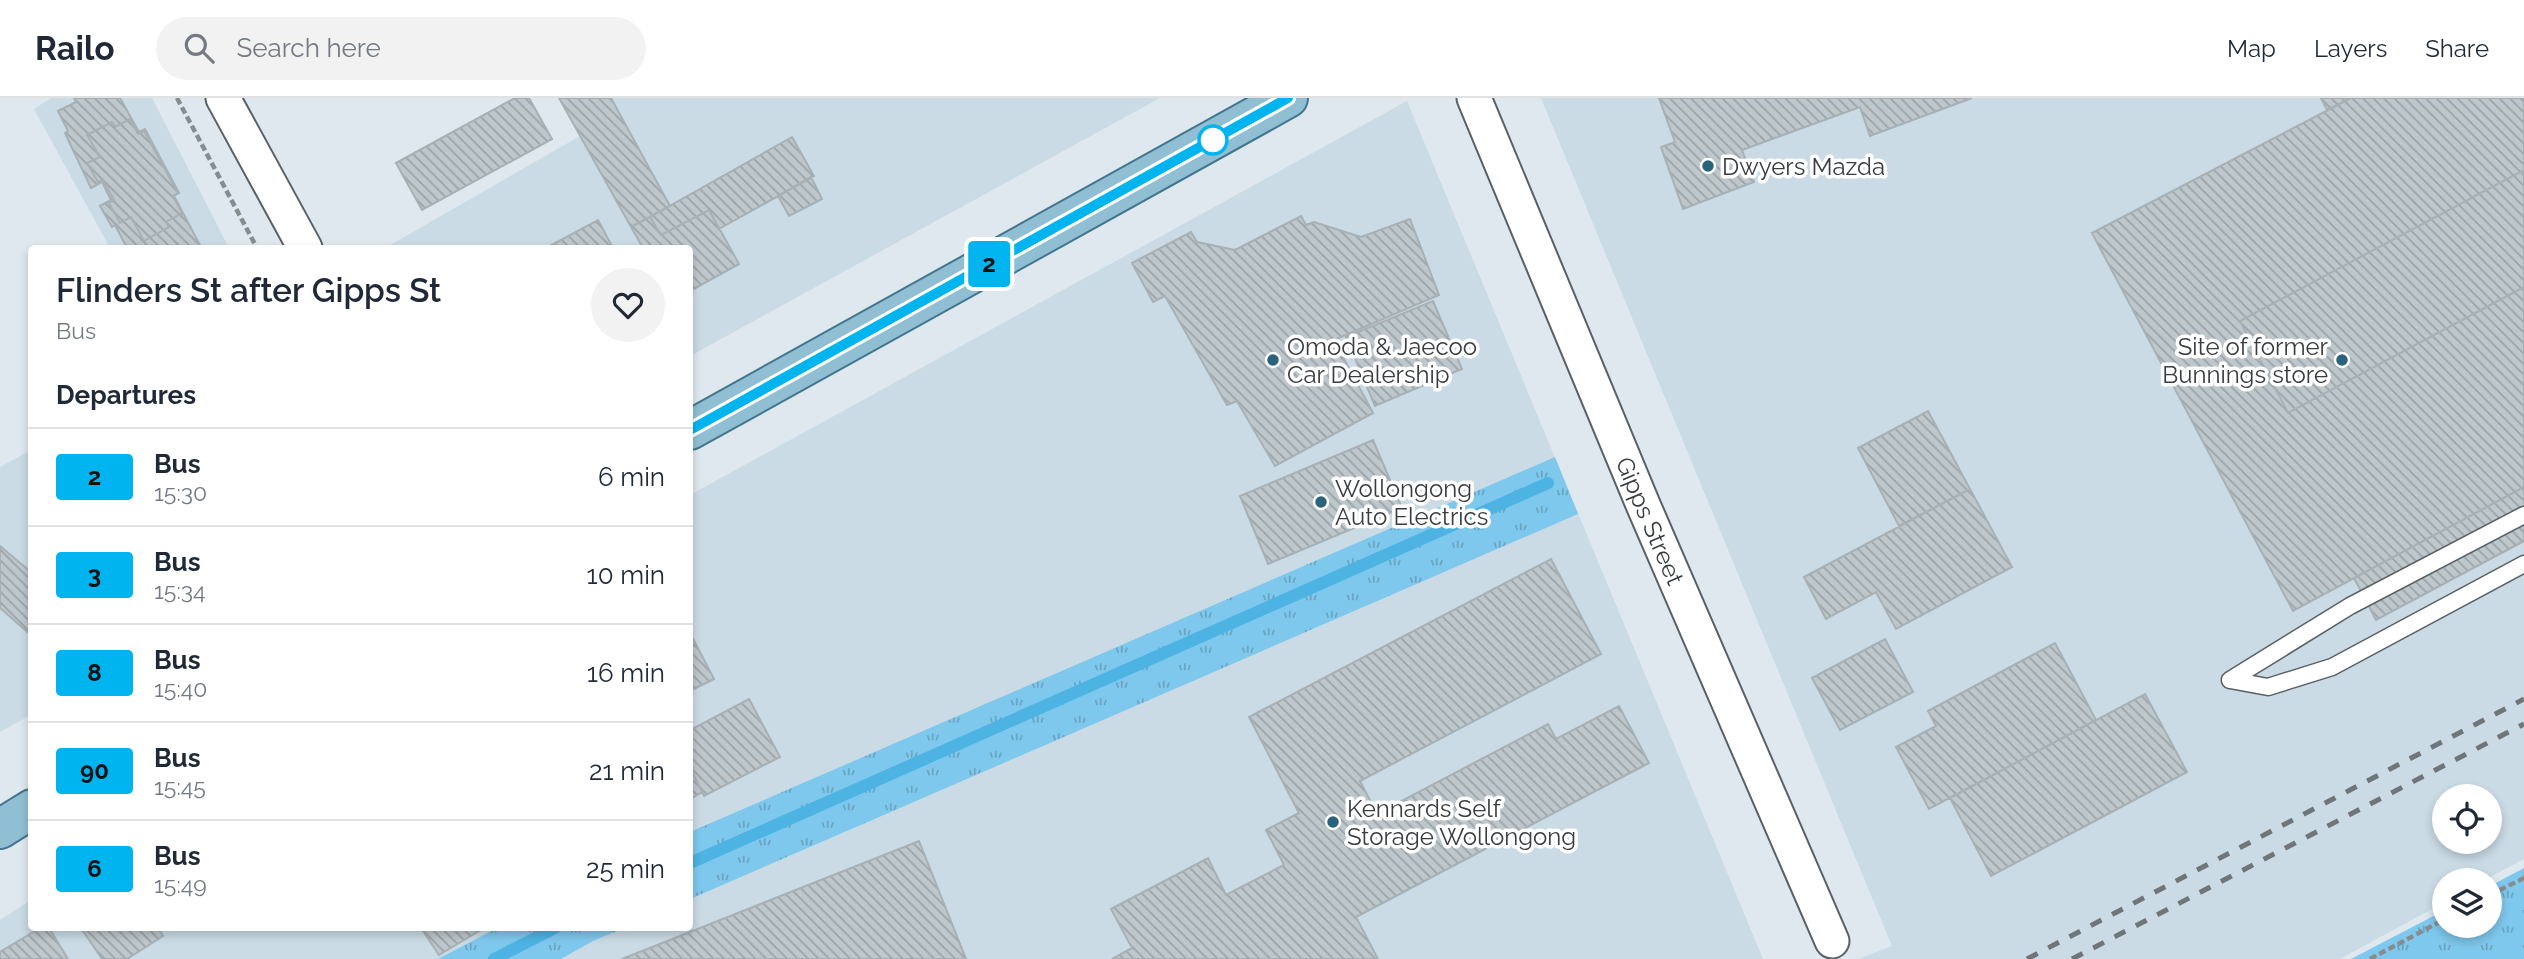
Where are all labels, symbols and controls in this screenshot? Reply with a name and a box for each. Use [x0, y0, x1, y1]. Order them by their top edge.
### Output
search box [156, 17, 646, 80]
text: Railo [35, 29, 114, 68]
icon: search [180, 29, 218, 67]
text: Search here [236, 33, 381, 63]
text: Map [2227, 34, 2276, 63]
text: Layers [2314, 34, 2387, 63]
text: Share [2425, 34, 2489, 63]
unlabelled marker [1198, 125, 1228, 155]
place label: Dwyers Mazda [1722, 152, 1885, 181]
marker: Dwyers Mazda [1700, 158, 1716, 174]
line badge: 2 [966, 241, 1012, 287]
text: 2 [982, 249, 996, 278]
button: heart [591, 268, 665, 342]
text: Flinders St after Gipps St [56, 271, 441, 310]
text: Bus [56, 317, 96, 344]
place label: Omoda & Jaecoo Car Dealership [1287, 332, 1477, 389]
place label: Site of former Bunnings store [2162, 332, 2329, 389]
marker: Omoda & Jaecoo Car Dealership [1265, 352, 1281, 368]
marker: Site of former Bunnings store [2334, 352, 2350, 368]
text: Departures [56, 380, 196, 410]
text: Bus [154, 449, 201, 479]
street label: Gipps Street [1610, 452, 1690, 589]
text: 2 [88, 462, 101, 491]
text: 6 min [598, 462, 665, 492]
place label: Wollongong Auto Electrics [1335, 474, 1488, 531]
text: 15:30 [154, 479, 207, 506]
marker: Wollongong Auto Electrics [1313, 494, 1329, 510]
text: Bus [154, 547, 201, 577]
text: 3 [88, 560, 101, 589]
text: 10 min [587, 560, 665, 590]
text: 15:34 [154, 577, 206, 604]
text: Bus [154, 645, 201, 675]
text: 8 [87, 658, 102, 687]
text: 16 min [587, 658, 665, 688]
text: 15:40 [154, 675, 207, 702]
text: Bus [154, 743, 201, 773]
text: 90 [80, 756, 109, 785]
text: 21 min [589, 756, 665, 786]
text: 15:45 [154, 773, 206, 800]
map controls [2432, 784, 2502, 938]
button: locate [2432, 784, 2502, 854]
place label: Kennards Self Storage Wollongong [1347, 794, 1576, 851]
marker: Kennards Self Storage Wollongong [1325, 814, 1341, 830]
text: Bus [154, 841, 201, 871]
text: 6 [87, 854, 102, 883]
text: 25 min [586, 854, 665, 884]
button: layers [2432, 868, 2502, 938]
text: 15:49 [154, 871, 207, 898]

